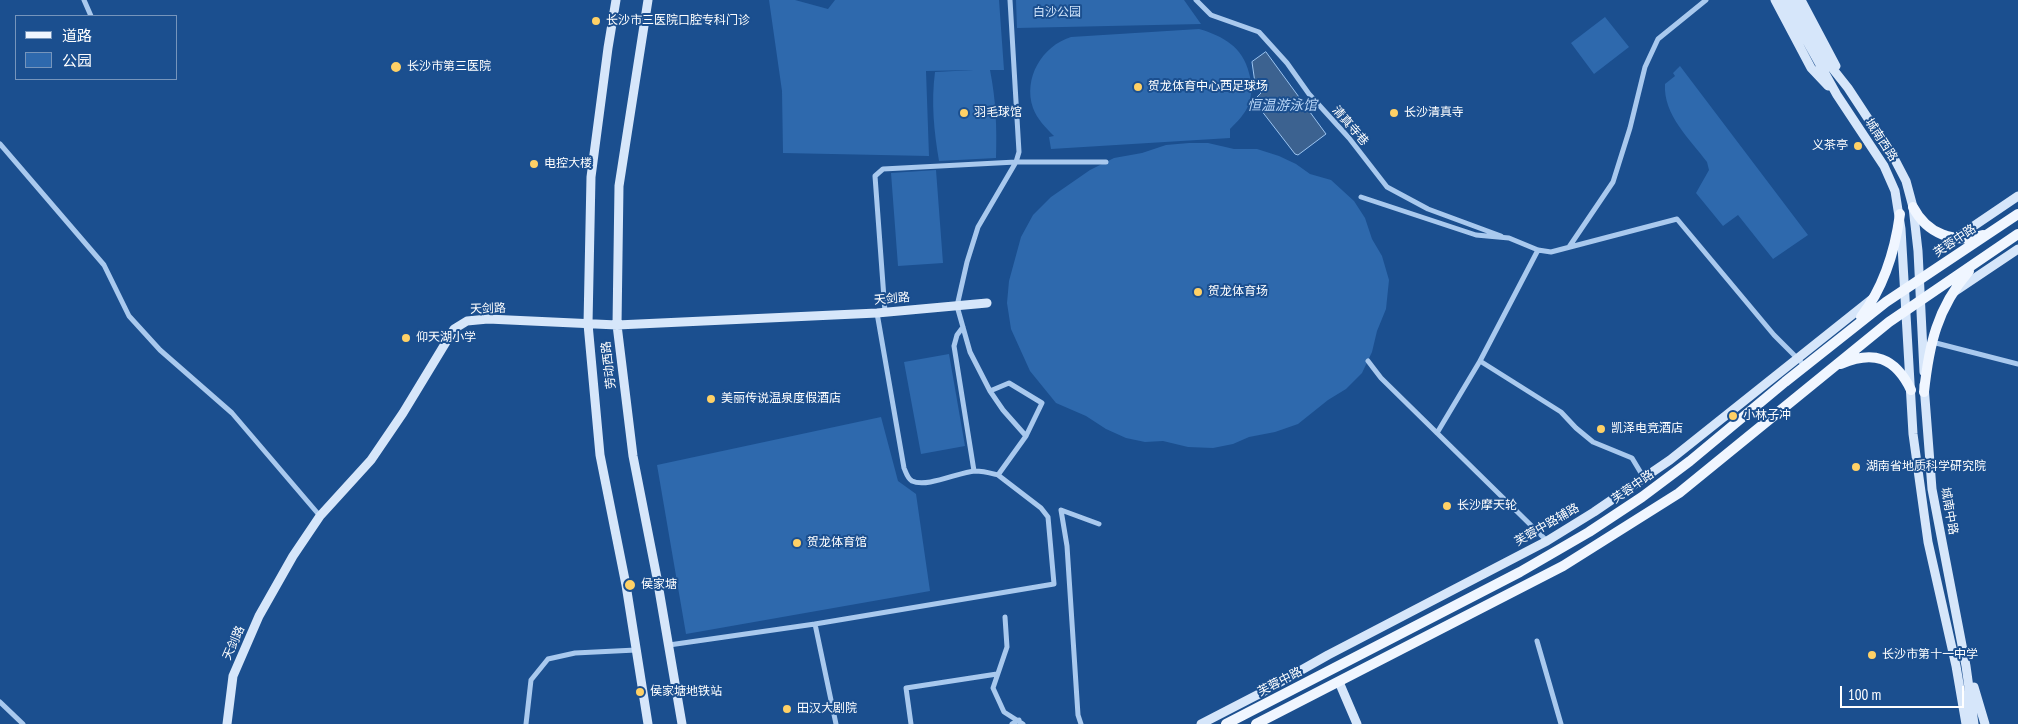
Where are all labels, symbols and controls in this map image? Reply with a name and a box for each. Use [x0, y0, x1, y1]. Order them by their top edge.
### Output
park label: 白沙公园 [1033, 6, 1081, 20]
place label: 长沙市三医院口腔专科门诊 [606, 14, 750, 28]
legend [15, 15, 178, 80]
marker: 长沙市三医院口腔专科门诊 [590, 15, 602, 27]
text: 道路 [62, 26, 92, 45]
text: 公园 [62, 51, 92, 70]
marker: 长沙市第三医院 [389, 60, 403, 74]
place label: 长沙市第三医院 [407, 60, 491, 74]
place label: 贺龙体育中心西足球场 [1148, 80, 1268, 94]
marker: 贺龙体育中心西足球场 [1132, 81, 1144, 93]
water label: 恒温游泳馆 [1247, 98, 1317, 114]
street label: 清真寺巷 [1329, 103, 1371, 149]
place label: 羽毛球馆 [974, 106, 1022, 120]
place label: 长沙清真寺 [1404, 106, 1464, 120]
marker: 羽毛球馆 [958, 107, 970, 119]
marker: 长沙清真寺 [1388, 107, 1400, 119]
street label: 城南西路 [1862, 116, 1900, 164]
place label: 义茶亭 [1812, 139, 1848, 153]
marker: 义茶亭 [1852, 140, 1864, 152]
place label: 电控大楼 [544, 157, 592, 171]
marker: 电控大楼 [528, 158, 540, 170]
street label: 芙蓉中路 [1931, 222, 1979, 260]
place label: 贺龙体育场 [1208, 285, 1268, 299]
marker: 贺龙体育场 [1192, 286, 1204, 298]
street label: 天剑路 [873, 290, 911, 308]
street label: 天剑路 [470, 301, 506, 317]
place label: 仰天湖小学 [416, 331, 476, 345]
marker: 仰天湖小学 [400, 332, 412, 344]
street label: 劳动西路 [599, 340, 619, 390]
place label: 美丽传说温泉度假酒店 [721, 392, 841, 406]
marker: 美丽传说温泉度假酒店 [705, 393, 717, 405]
place label: 小林子冲 [1743, 409, 1791, 423]
marker: 小林子冲 [1727, 410, 1739, 422]
place label: 凯泽电竞酒店 [1611, 422, 1683, 436]
marker: 凯泽电竞酒店 [1595, 423, 1607, 435]
place label: 湖南省地质科学研究院 [1866, 460, 1986, 474]
marker: 湖南省地质科学研究院 [1850, 461, 1862, 473]
street label: 芙蓉中路 [1609, 467, 1657, 507]
street label: 城南中路 [1938, 486, 1960, 536]
place label: 长沙摩天轮 [1457, 499, 1517, 513]
marker: 长沙摩天轮 [1441, 500, 1453, 512]
street label: 芙蓉中路辅路 [1512, 501, 1582, 549]
place label: 贺龙体育馆 [807, 536, 867, 550]
marker: 贺龙体育馆 [791, 537, 803, 549]
marker: 侯家塘 [623, 578, 637, 592]
place label: 侯家塘 [641, 578, 677, 592]
street label: 天剑路 [220, 624, 248, 662]
place label: 长沙市第十一中学 [1882, 648, 1978, 662]
marker: 长沙市第十一中学 [1866, 649, 1878, 661]
street label: 芙蓉中路 [1255, 665, 1305, 699]
scale bar [1843, 676, 1967, 708]
place label: 侯家塘地铁站 [650, 685, 722, 699]
text: 100 m [1848, 685, 1881, 704]
marker: 侯家塘地铁站 [634, 686, 646, 698]
place label: 田汉大剧院 [797, 702, 857, 716]
marker: 田汉大剧院 [781, 703, 793, 715]

